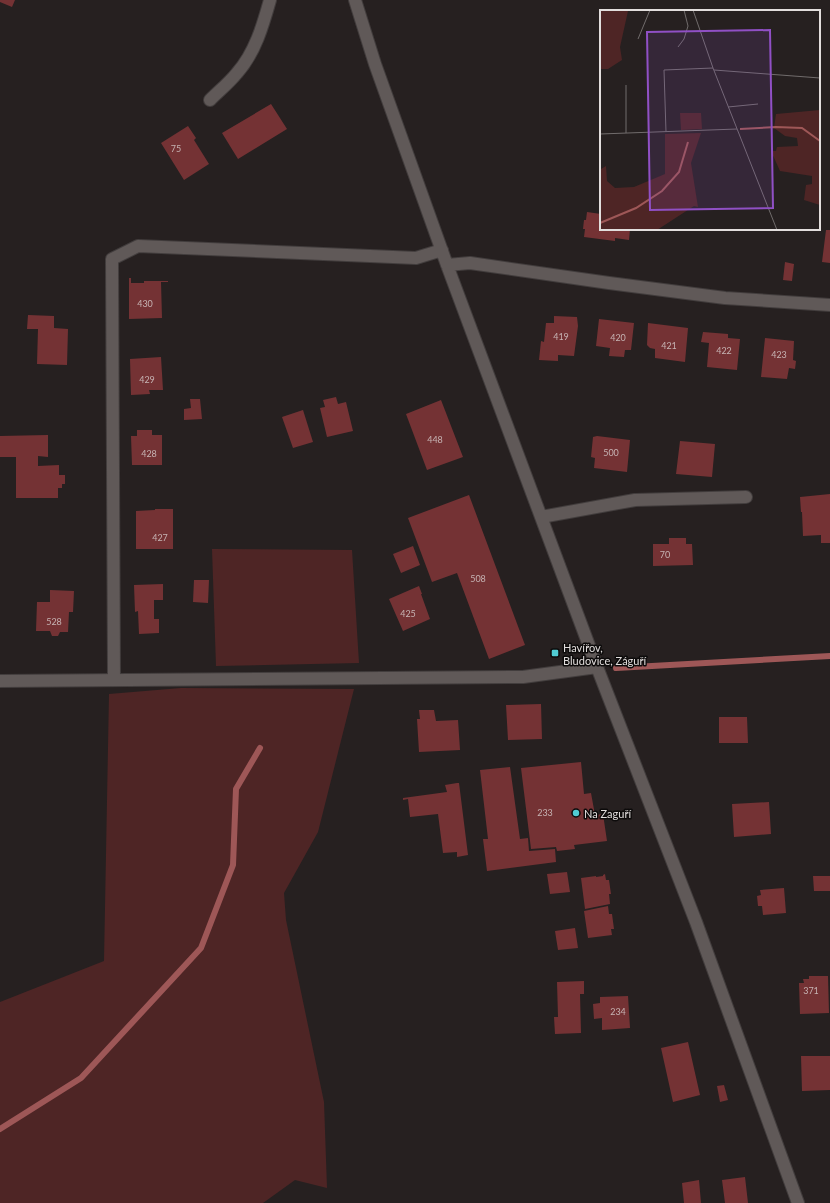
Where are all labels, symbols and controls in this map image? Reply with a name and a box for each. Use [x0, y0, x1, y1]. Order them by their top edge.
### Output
inset map [600, 10, 820, 230]
house number: 75 [171, 143, 181, 154]
house number: 430 [137, 298, 153, 309]
house number: 419 [553, 331, 569, 342]
house number: 420 [610, 332, 626, 343]
house number: 421 [661, 340, 677, 351]
house number: 422 [716, 345, 732, 356]
house number: 423 [771, 349, 787, 360]
house number: 429 [139, 374, 155, 385]
house number: 448 [427, 434, 443, 445]
house number: 500 [603, 447, 619, 458]
house number: 428 [141, 448, 157, 459]
house number: 427 [152, 532, 168, 543]
house number: 70 [660, 549, 670, 560]
house number: 508 [470, 573, 486, 584]
house number: 425 [400, 608, 416, 619]
house number: 528 [46, 616, 62, 627]
place label: Havířov, Bludovice, Záguří [563, 641, 646, 667]
marker: Havířov, Bludovice, Záguří [550, 648, 560, 658]
house number: 233 [537, 807, 553, 818]
place label: Na Zaguří [584, 807, 631, 820]
marker: Na Zaguří [571, 808, 581, 818]
house number: 371 [803, 985, 819, 996]
house number: 234 [610, 1006, 626, 1017]

